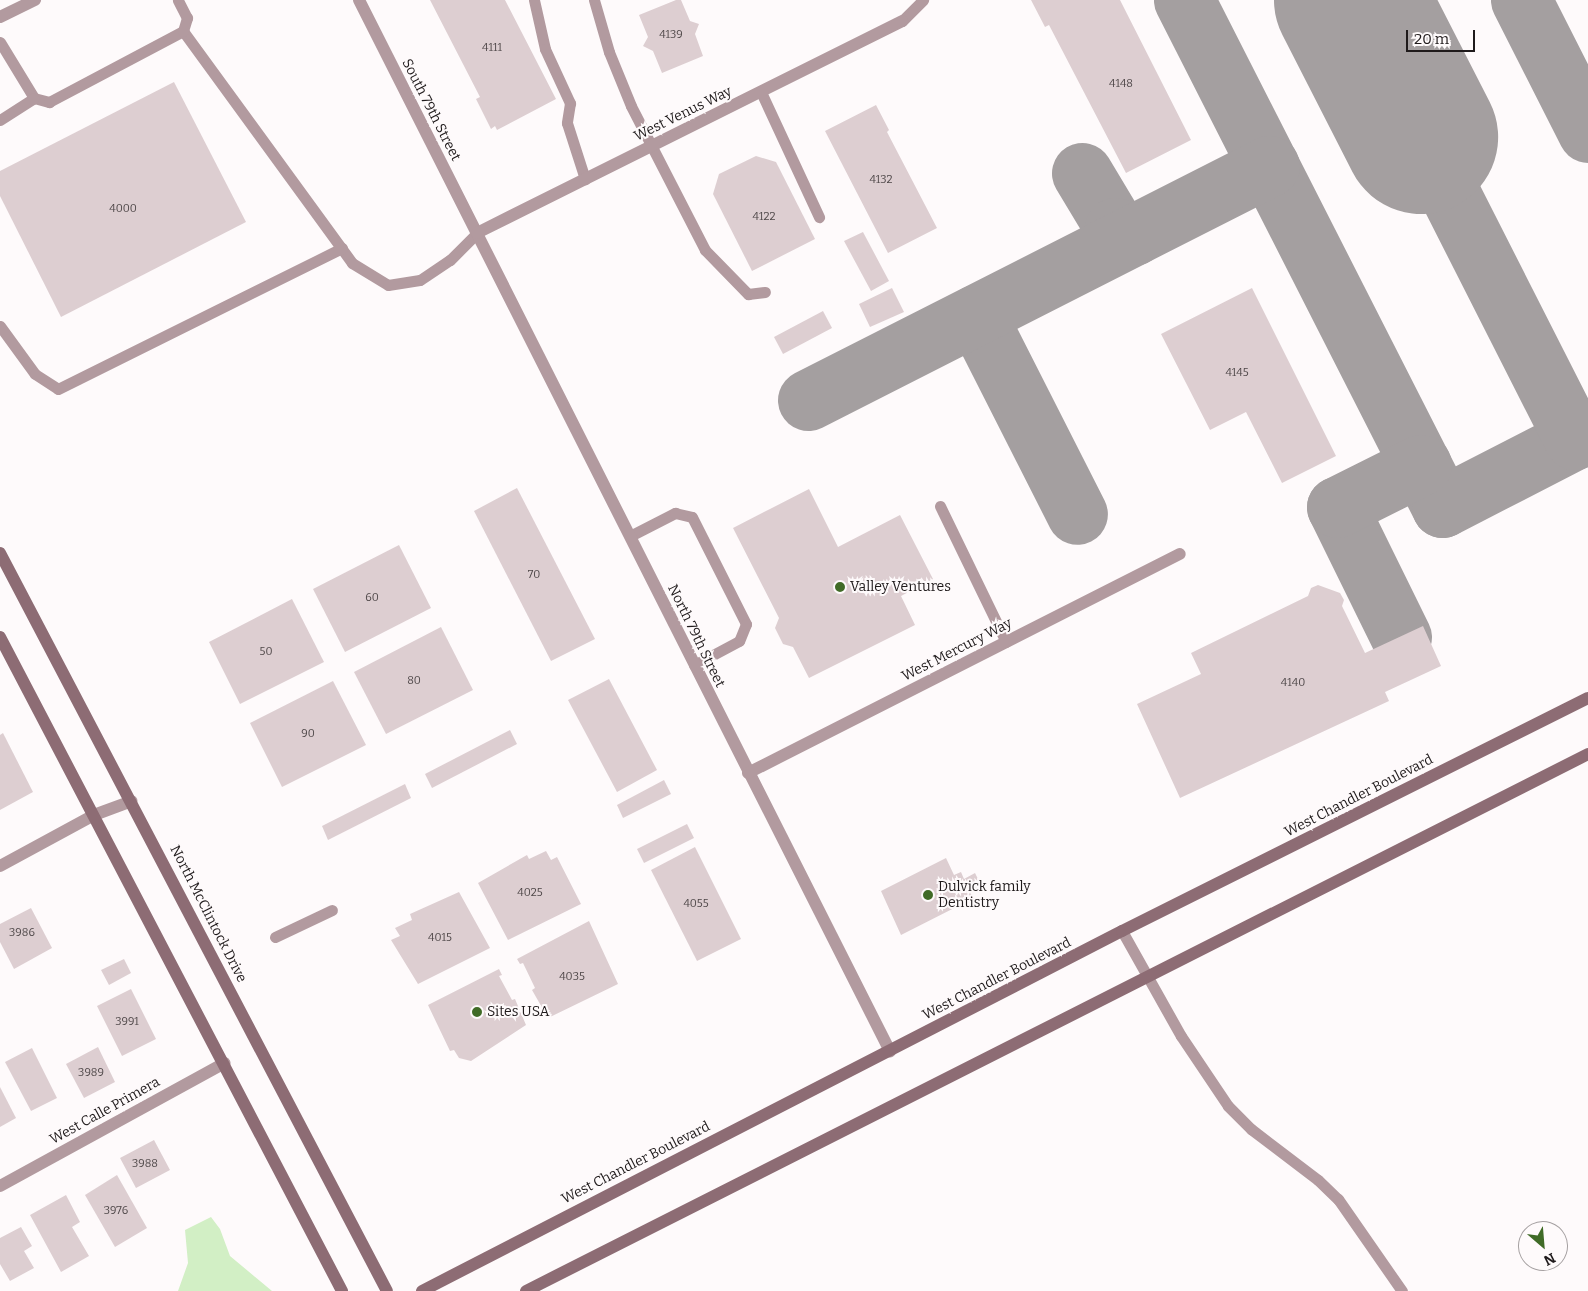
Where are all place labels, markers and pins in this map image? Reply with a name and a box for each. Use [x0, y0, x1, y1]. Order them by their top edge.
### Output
place label: Valley Ventures [850, 579, 951, 595]
marker: Valley Ventures [834, 581, 846, 593]
place label: Dulvick family Dentistry [938, 879, 1031, 912]
marker: Dulvick family Dentistry [922, 889, 934, 901]
place label: Sites USA [487, 1004, 549, 1020]
marker: Sites USA [471, 1006, 483, 1018]

